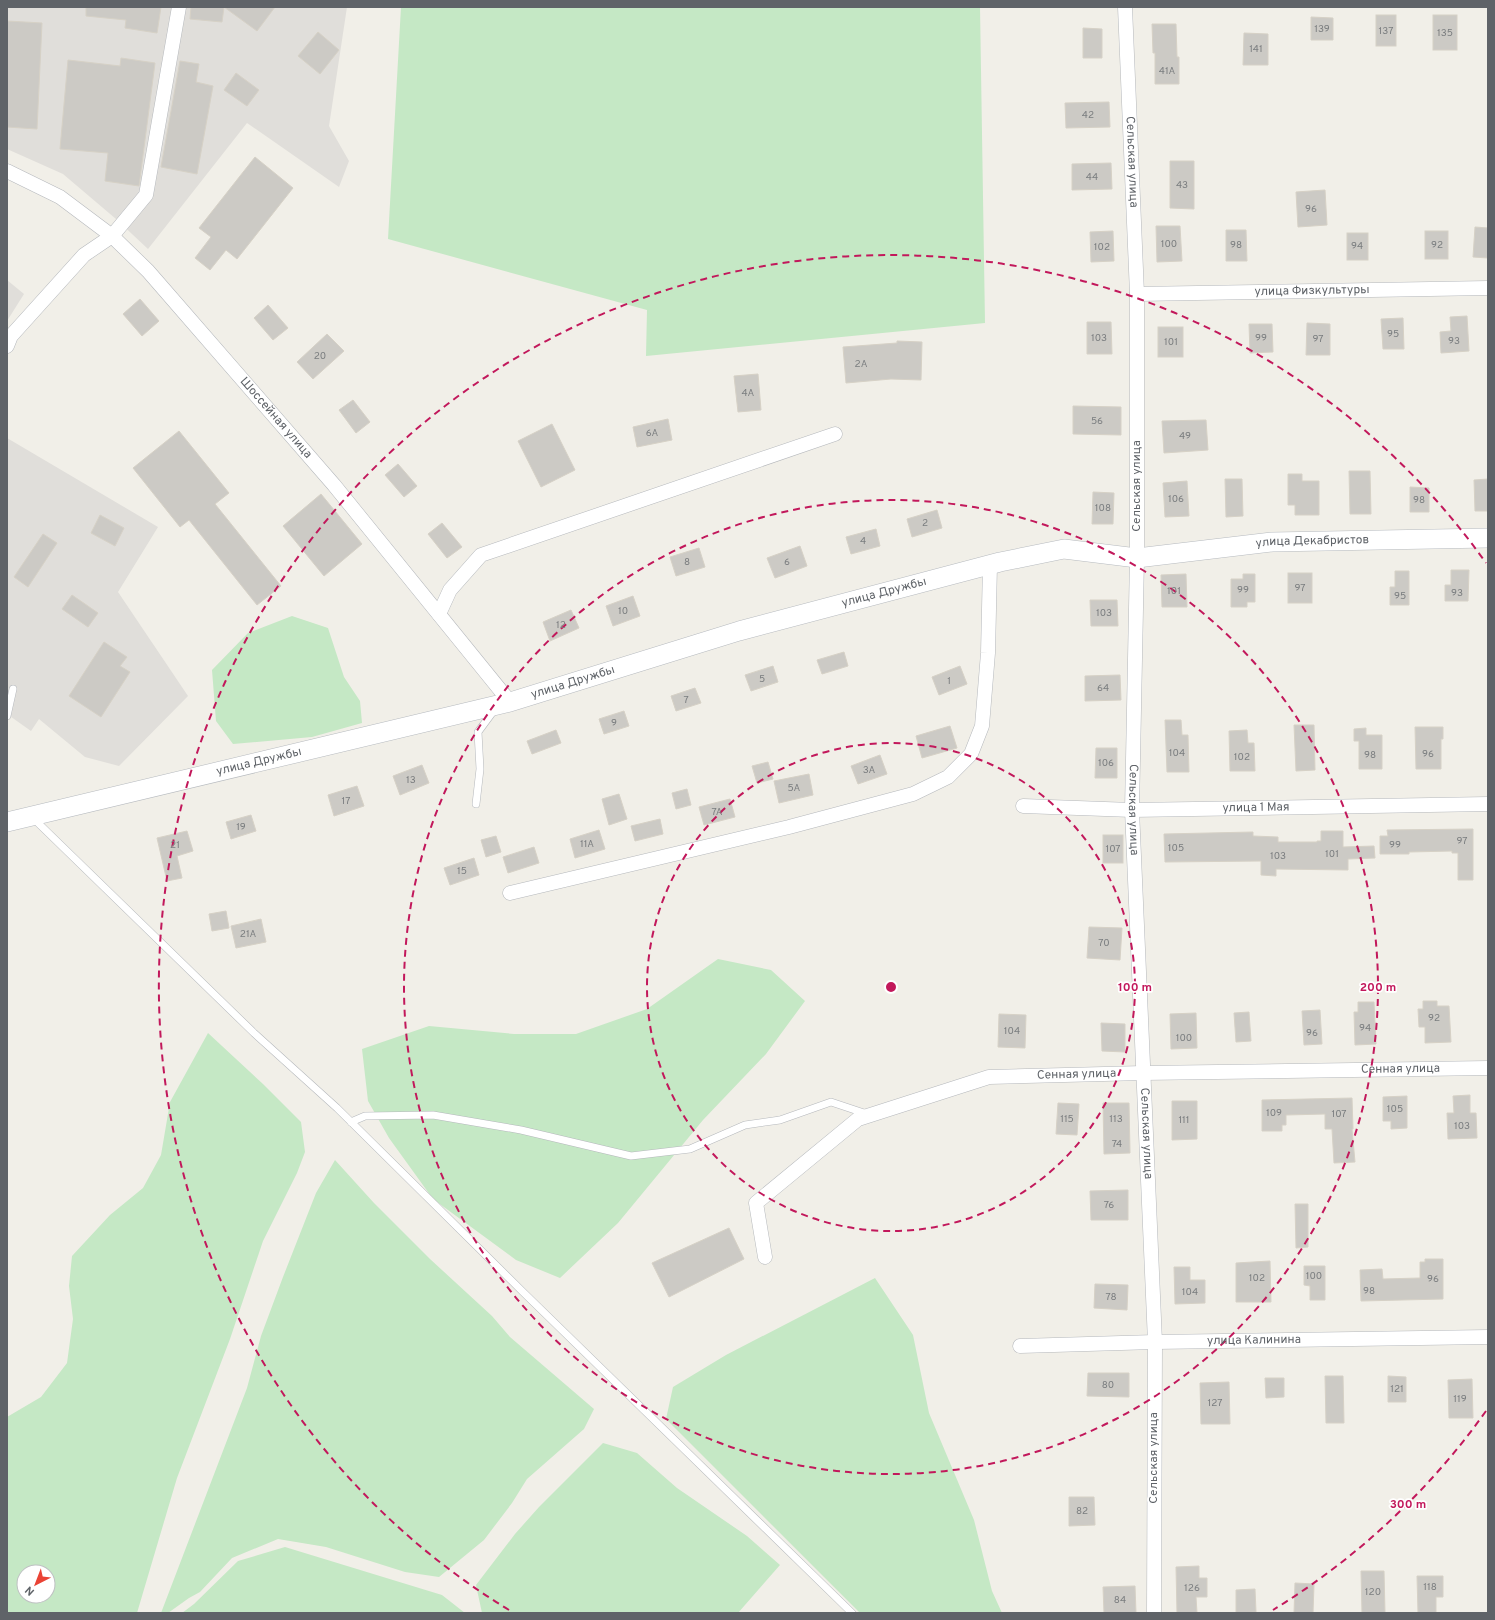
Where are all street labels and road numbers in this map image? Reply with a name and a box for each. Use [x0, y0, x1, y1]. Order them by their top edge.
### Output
street label: Сельская улица [1122, 116, 1141, 208]
street label: улица Физкультуры [1254, 282, 1370, 300]
street label: Шоссейная улица [236, 374, 316, 462]
street label: Сельская улица [1129, 440, 1145, 532]
street label: улица Декабристов [1255, 532, 1369, 552]
street label: улица Дружбы [840, 574, 928, 612]
street label: улица Дружбы [529, 662, 617, 703]
street label: улица Дружбы [215, 744, 303, 780]
street label: Сельская улица [1124, 764, 1142, 856]
street label: улица 1 Мая [1222, 799, 1290, 816]
street label: Сенная улица [1361, 1061, 1440, 1078]
street label: Сенная улица [1037, 1066, 1116, 1084]
street label: Сельская улица [1136, 1087, 1156, 1179]
street label: улица Калинина [1207, 1332, 1301, 1349]
street label: Сельская улица [1146, 1412, 1162, 1504]

